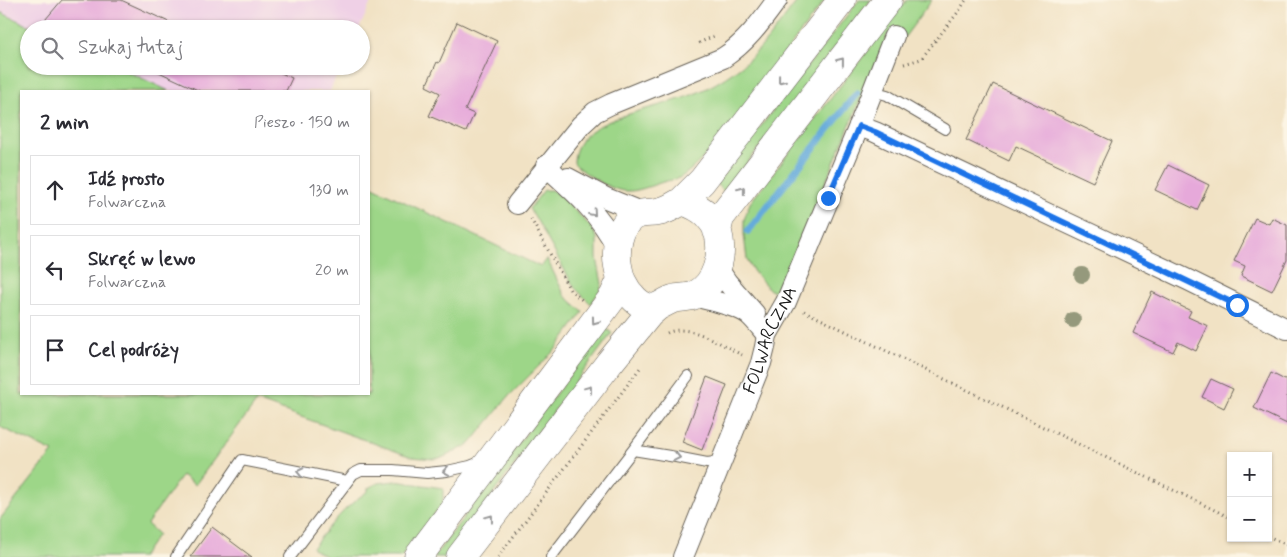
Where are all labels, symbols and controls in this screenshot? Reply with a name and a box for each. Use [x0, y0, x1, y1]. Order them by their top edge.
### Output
search box [20, 20, 370, 75]
icon: search [38, 34, 66, 62]
text: Szukaj tutaj [78, 35, 183, 60]
one-way arrow [835, 58, 843, 67]
one-way arrow [778, 74, 786, 83]
text: 2 min [40, 109, 89, 137]
text: Pieszo · 150 m [254, 112, 350, 133]
text: Idź prosto [88, 167, 165, 192]
icon: ahead [41, 176, 69, 204]
text: 130 m [308, 180, 349, 201]
one-way arrow [736, 187, 744, 196]
route end [817, 187, 840, 210]
text: Folwarczna [88, 192, 166, 213]
one-way arrow [587, 207, 596, 216]
text: Skręć w lewo [88, 247, 196, 272]
icon: left [41, 256, 69, 284]
text: 20 m [315, 260, 349, 281]
text: Folwarczna [88, 272, 166, 293]
street label: FOLWARCZNA [738, 283, 803, 398]
route start [1226, 294, 1249, 317]
one-way arrow [592, 315, 601, 324]
icon: arrive [41, 336, 69, 364]
text: Cel podróży [88, 338, 179, 363]
one-way arrow [583, 385, 592, 395]
one-way arrow [673, 452, 682, 462]
map controls [1227, 452, 1272, 542]
button: + [1227, 452, 1272, 497]
one-way arrow [441, 465, 449, 476]
one-way arrow [295, 467, 304, 477]
button: − [1227, 497, 1272, 542]
one-way arrow [484, 514, 493, 524]

